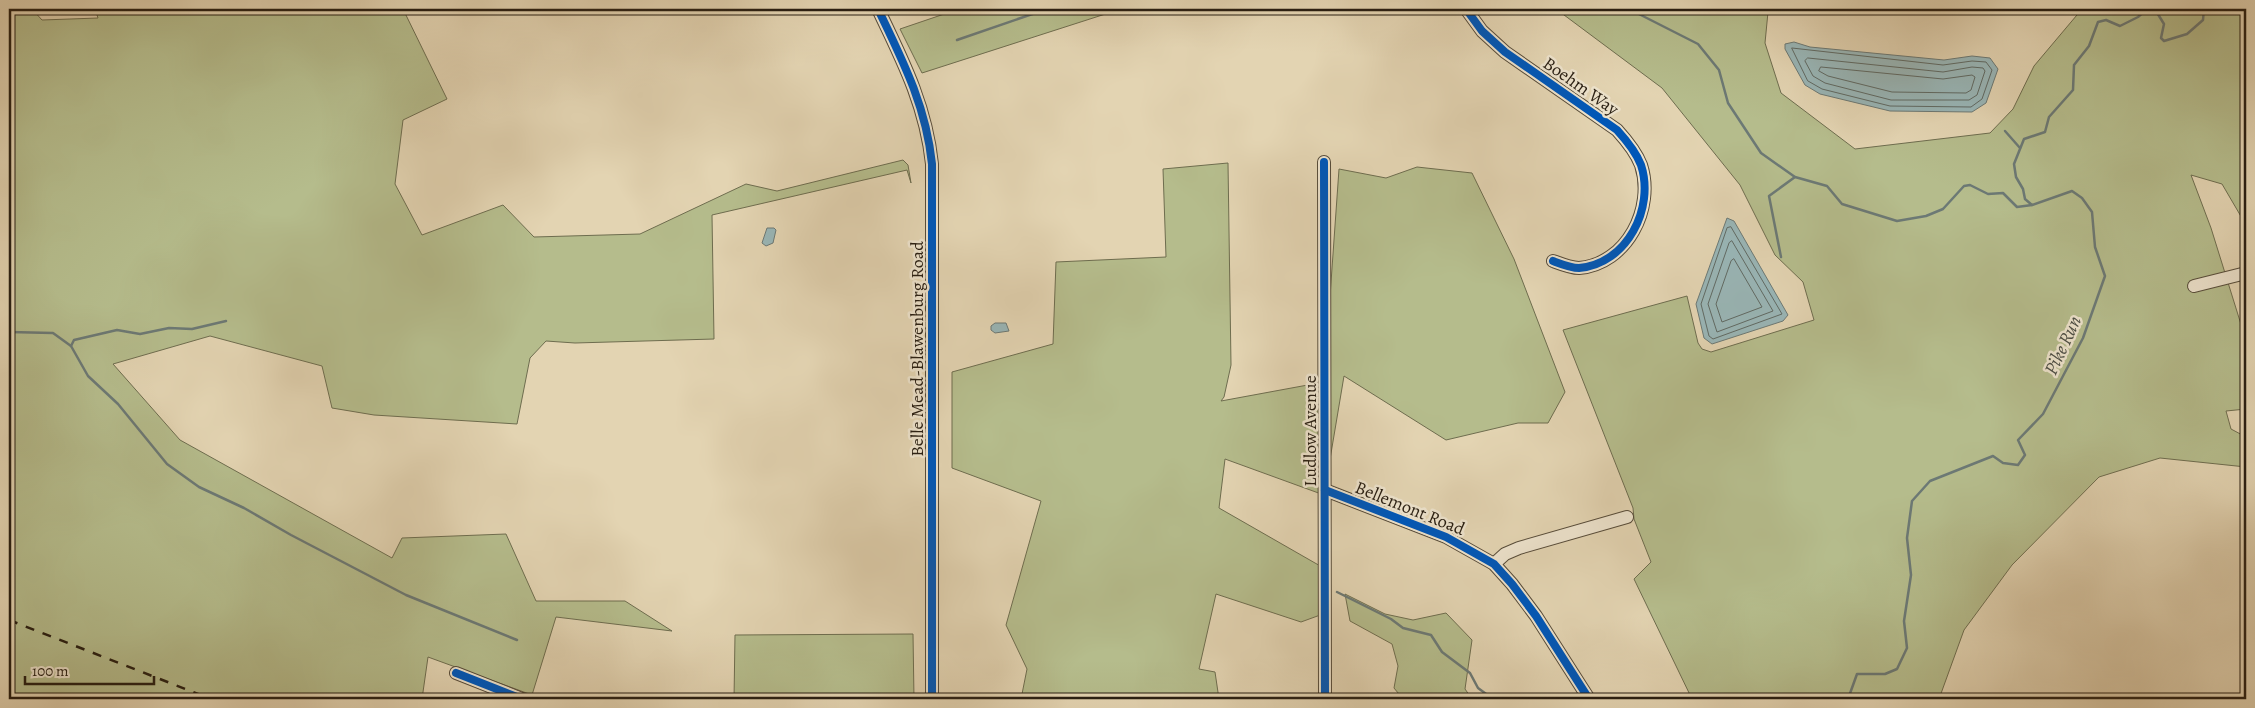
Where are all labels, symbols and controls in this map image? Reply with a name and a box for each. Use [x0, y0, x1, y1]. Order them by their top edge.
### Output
street label: Boehm Way [1538, 51, 1624, 121]
street label: Belle Mead-Blawenburg Road [905, 241, 929, 457]
water label: Pike Run [2038, 312, 2088, 379]
street label: Ludlow Avenue [1298, 375, 1322, 487]
street label: Bellemont Road [1352, 475, 1469, 541]
scale bar [25, 653, 154, 685]
text: 100 m [32, 661, 69, 681]

